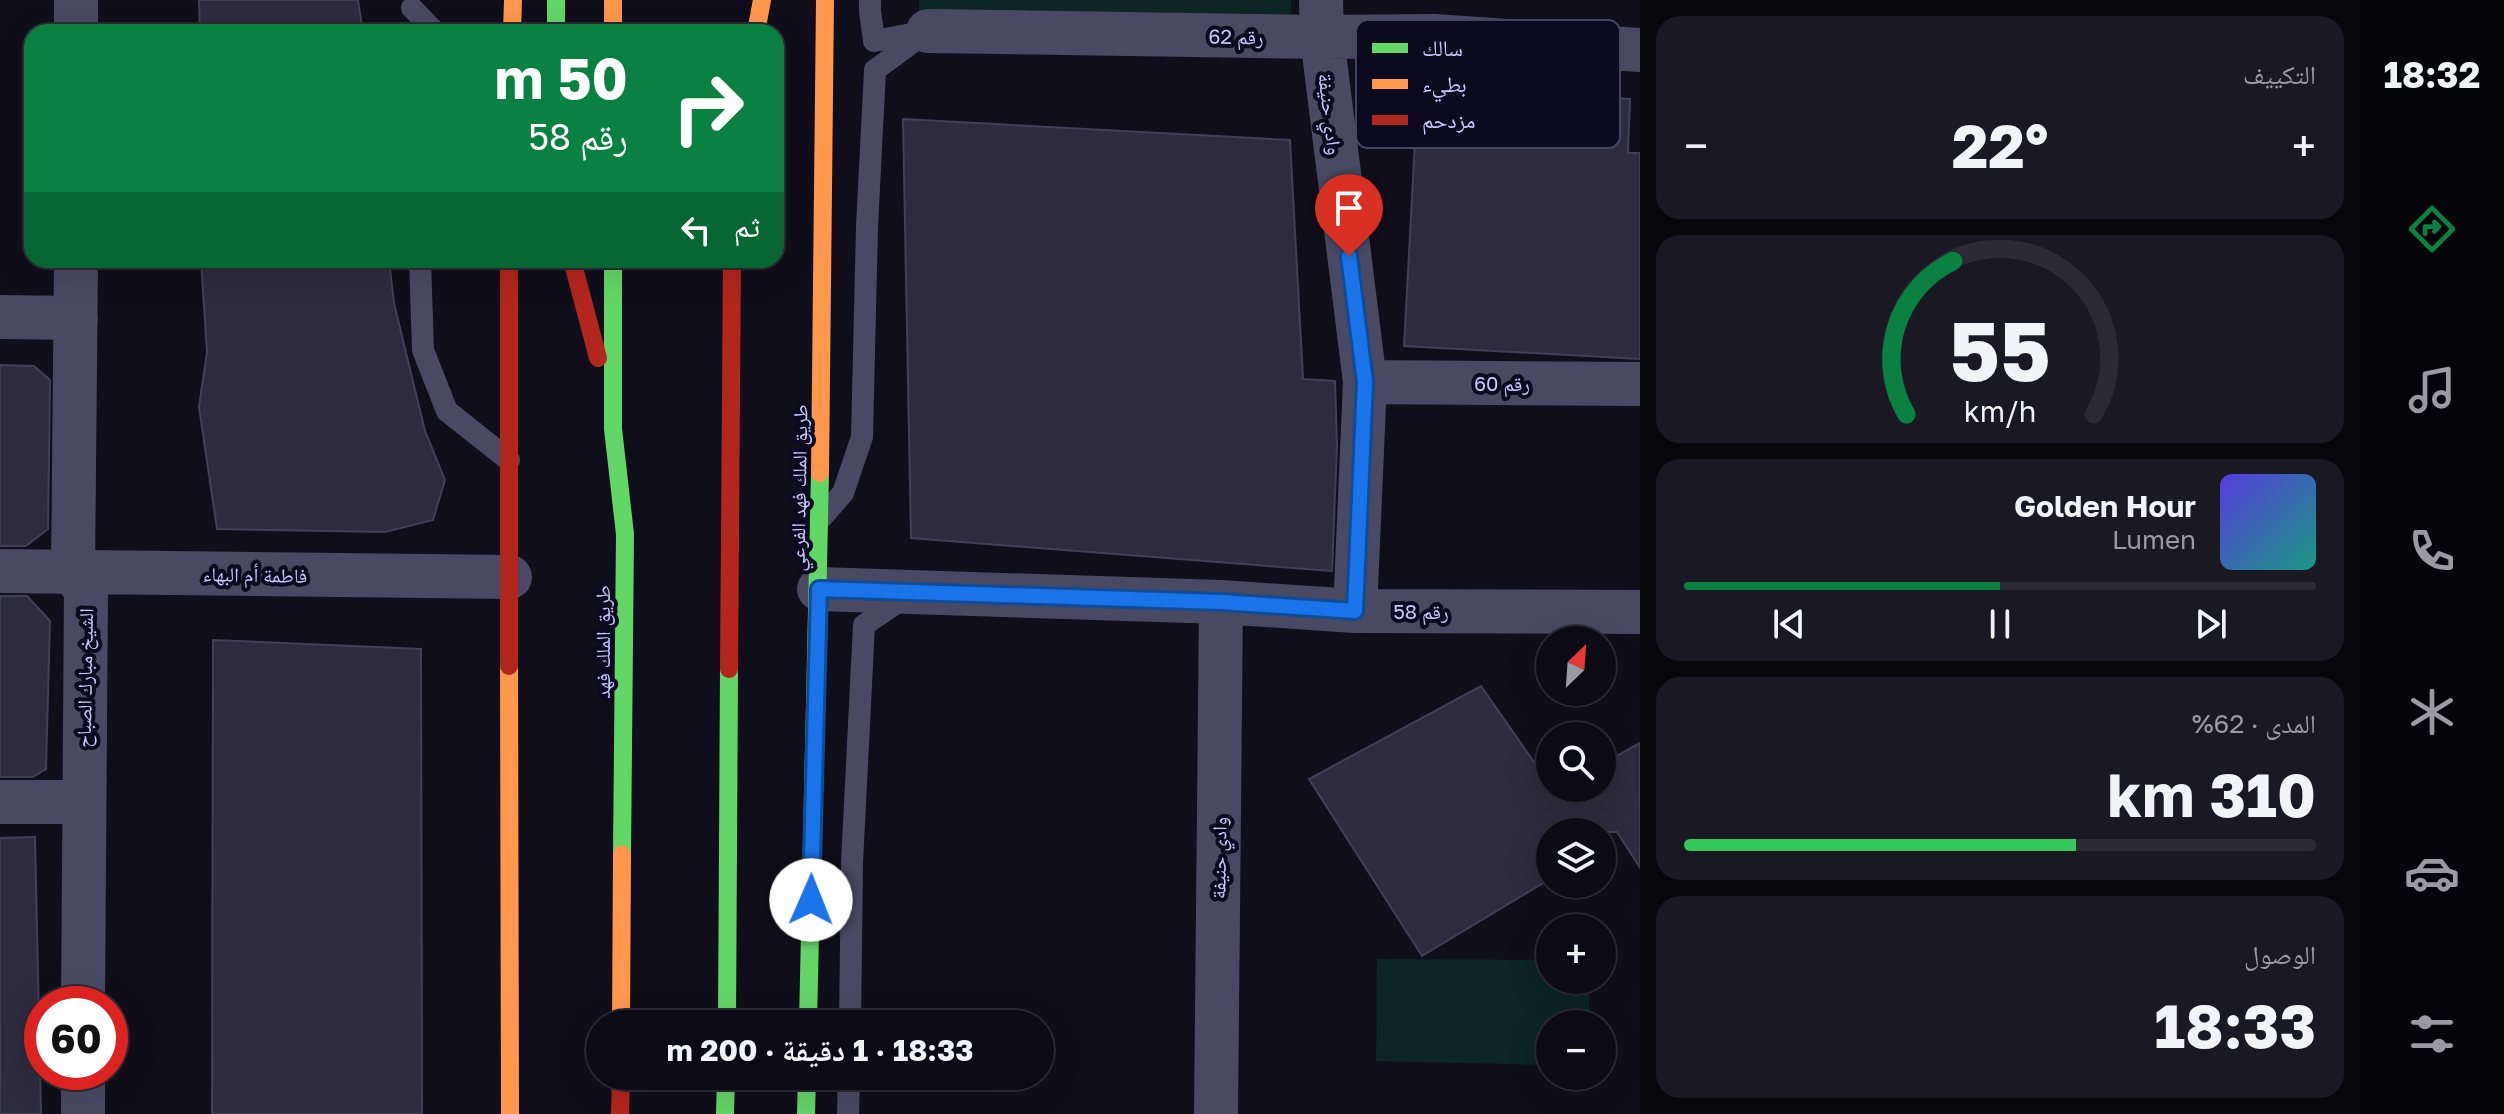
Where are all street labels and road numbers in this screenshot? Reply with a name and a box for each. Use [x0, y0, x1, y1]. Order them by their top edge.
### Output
street label: رقم 62 [1208, 24, 1264, 51]
street label: وادي حنيفة [1309, 72, 1348, 157]
street label: رقم 60 [1474, 371, 1530, 398]
street label: طريق الملك فهد الفرعي [785, 404, 817, 572]
street label: فاطمة أم البهاء [202, 561, 308, 590]
street label: طريق الملك فهد [590, 585, 615, 699]
street label: رقم 58 [1393, 599, 1449, 626]
street label: الشيخ مبارك الصباح [71, 608, 99, 748]
street label: وادي حنيفة [1205, 817, 1236, 899]

